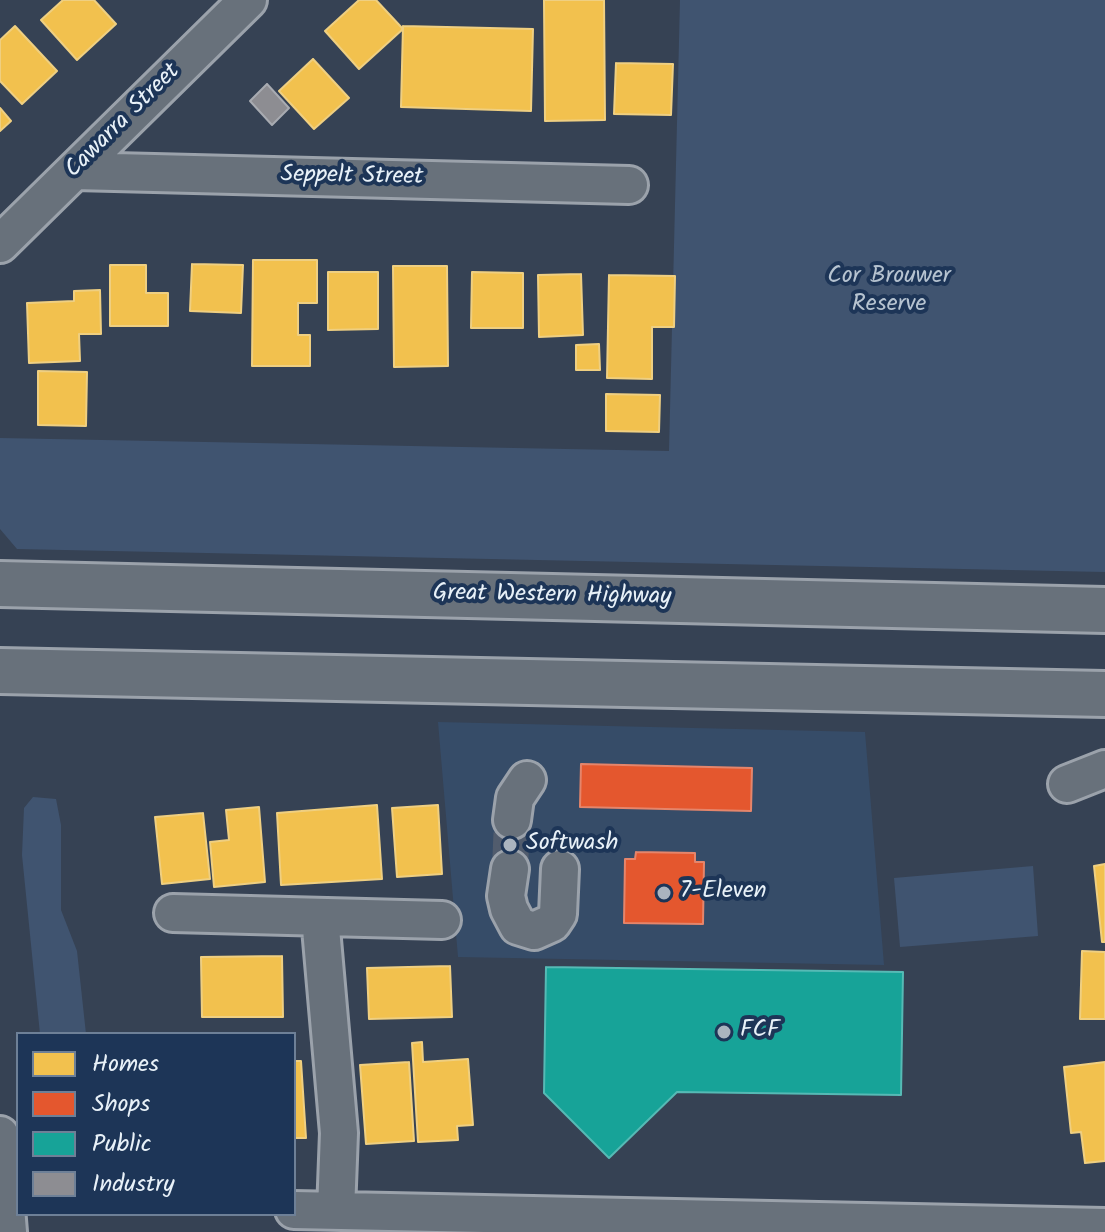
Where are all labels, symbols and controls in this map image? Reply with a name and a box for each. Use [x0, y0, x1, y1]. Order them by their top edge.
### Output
street label: Cawarra Street [61, 59, 187, 185]
street label: Seppelt Street [280, 162, 424, 194]
park label: Cor Brouwer Reserve [827, 264, 951, 320]
street label: Great Western Highway [432, 581, 672, 613]
place label: Softwash [526, 831, 618, 859]
marker: Softwash [501, 836, 519, 854]
place label: 7-Eleven [680, 879, 767, 907]
marker: 7-Eleven [655, 884, 673, 902]
place label: FCF [740, 1018, 779, 1046]
marker: FCF [715, 1023, 733, 1041]
legend [16, 1032, 296, 1216]
text: Homes [92, 1045, 159, 1084]
text: Shops [92, 1085, 150, 1124]
text: Public [92, 1125, 151, 1164]
text: Industry [92, 1165, 174, 1204]

